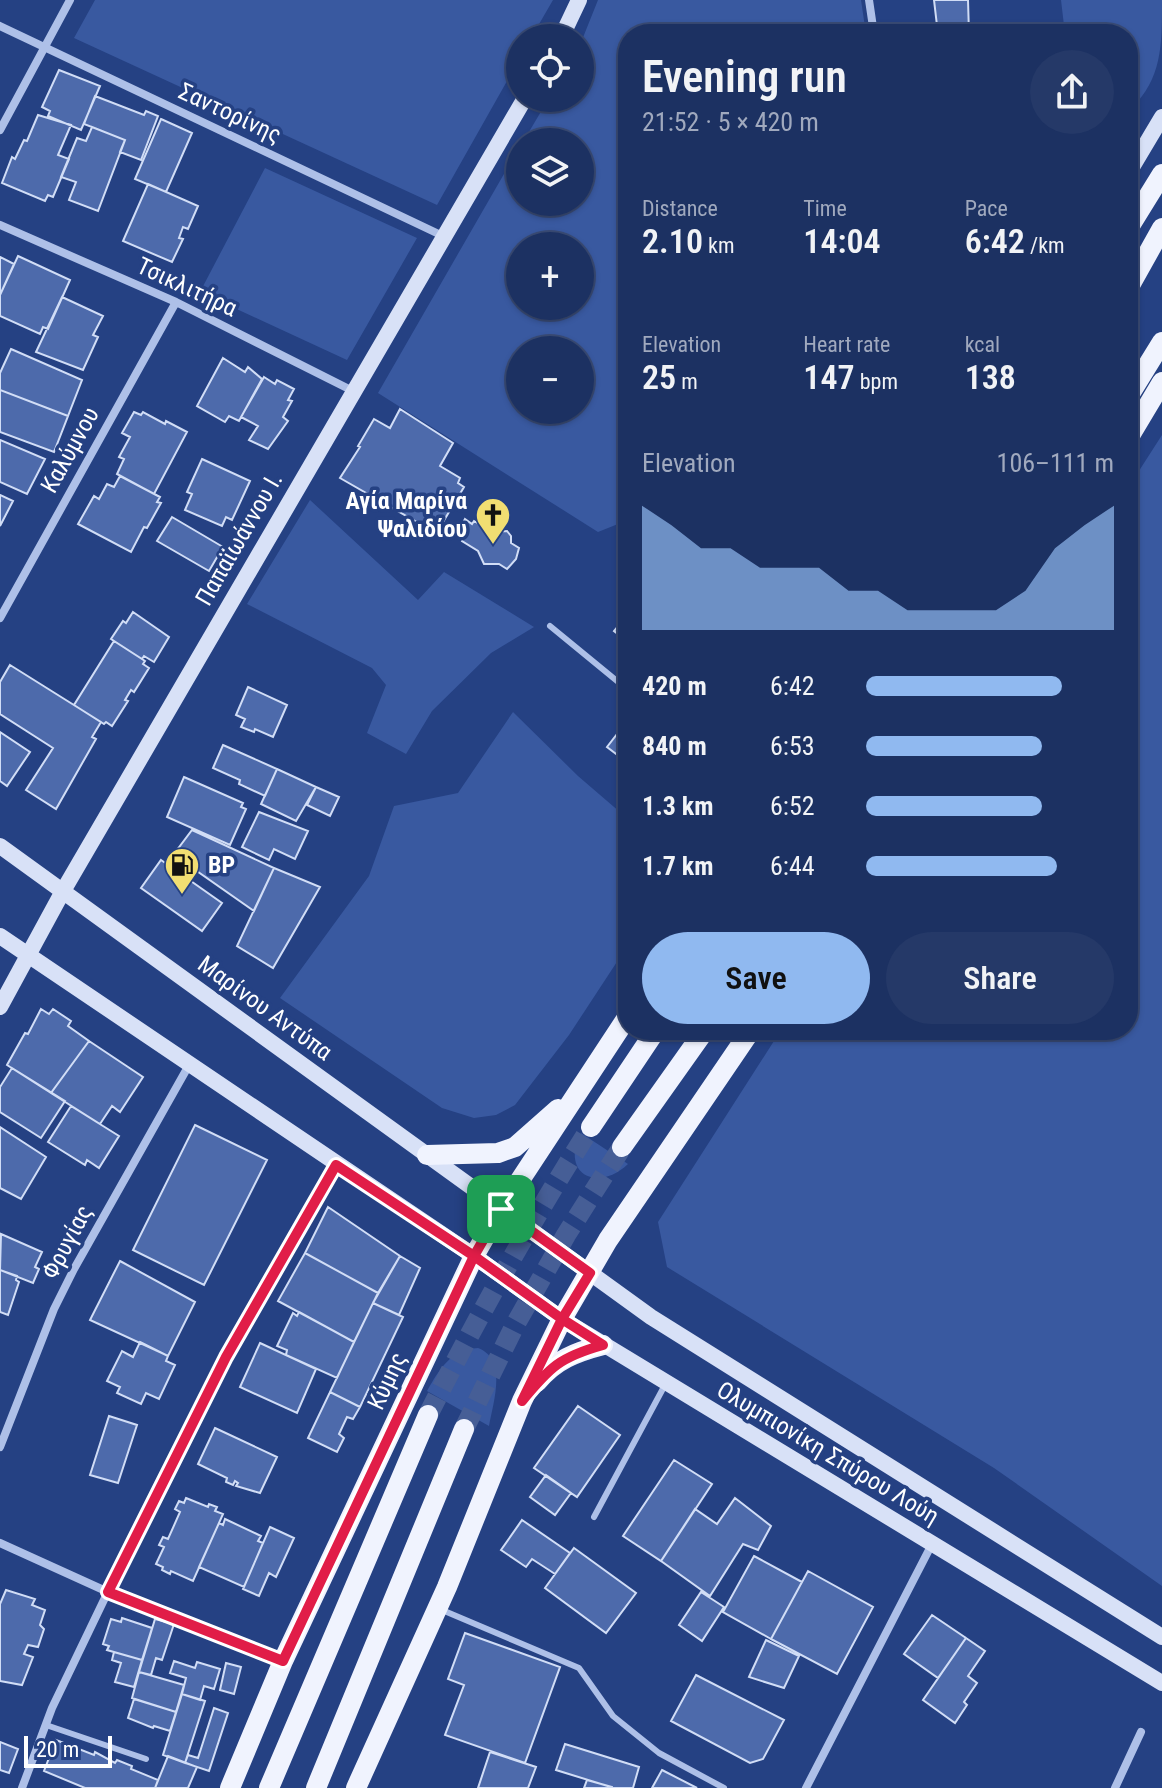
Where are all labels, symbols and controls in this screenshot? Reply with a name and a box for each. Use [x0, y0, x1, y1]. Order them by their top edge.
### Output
map controls [506, 24, 594, 424]
button: locate [506, 24, 594, 112]
button: share [1030, 50, 1114, 134]
text: Evening run [642, 51, 847, 103]
street label: Σαντορίνης [174, 77, 286, 149]
text: 21:52 · 5 × 420 m [642, 107, 819, 137]
button: layers [506, 128, 594, 216]
text: Distance [642, 196, 718, 221]
text: Time [803, 196, 847, 221]
text: Pace [965, 196, 1008, 221]
text: 2.10 [642, 221, 703, 261]
text: 14:04 [803, 221, 881, 261]
text: 6:42 [965, 221, 1025, 261]
button: + [506, 232, 594, 320]
text: km [703, 233, 735, 258]
text: /km [1025, 233, 1065, 258]
street label: Τσικλιτήρα [132, 252, 242, 322]
text: Elevation [642, 332, 721, 357]
text: Heart rate [803, 332, 890, 357]
text: kcal [965, 332, 1000, 357]
button: − [506, 336, 594, 424]
text: 25 [642, 357, 676, 397]
text: 147 [803, 357, 855, 397]
text: 138 [965, 357, 1016, 397]
text: m [676, 369, 698, 394]
text: bpm [855, 369, 898, 394]
street label: Καλύμνου [35, 402, 105, 498]
text: Elevation [642, 448, 736, 478]
text: 106–111 m [997, 448, 1114, 478]
street label: Παπαϊωάννου Ι. [190, 467, 288, 611]
place label: Αγία Μαρίνα Ψαλιδίου [346, 487, 467, 543]
church icon: Αγία Μαρίνα Ψαλιδίου [474, 496, 512, 546]
text: 420 m [642, 671, 707, 701]
text: 6:42 [770, 671, 815, 701]
text: 840 m [642, 731, 707, 761]
text: 6:53 [770, 731, 815, 761]
text: 1.3 km [642, 791, 714, 821]
text: 6:52 [770, 791, 815, 821]
fuel station icon: BP [163, 846, 201, 896]
place label: BP [208, 851, 235, 879]
text: 1.7 km [642, 851, 714, 881]
text: 6:44 [770, 851, 815, 881]
button: Save [642, 932, 870, 1024]
button: Share [886, 932, 1114, 1024]
street label: Μαρίνου Αντύπα [192, 950, 338, 1066]
pin [467, 1175, 535, 1243]
icon: arrive [479, 1187, 523, 1231]
street label: Φρυγίας [36, 1200, 98, 1284]
street label: Κύμης [362, 1348, 412, 1414]
street label: Ολυμπιονίκη Σπύρου Λούη [712, 1376, 944, 1530]
scale bar [24, 1732, 112, 1768]
text: 20 m [36, 1737, 79, 1762]

